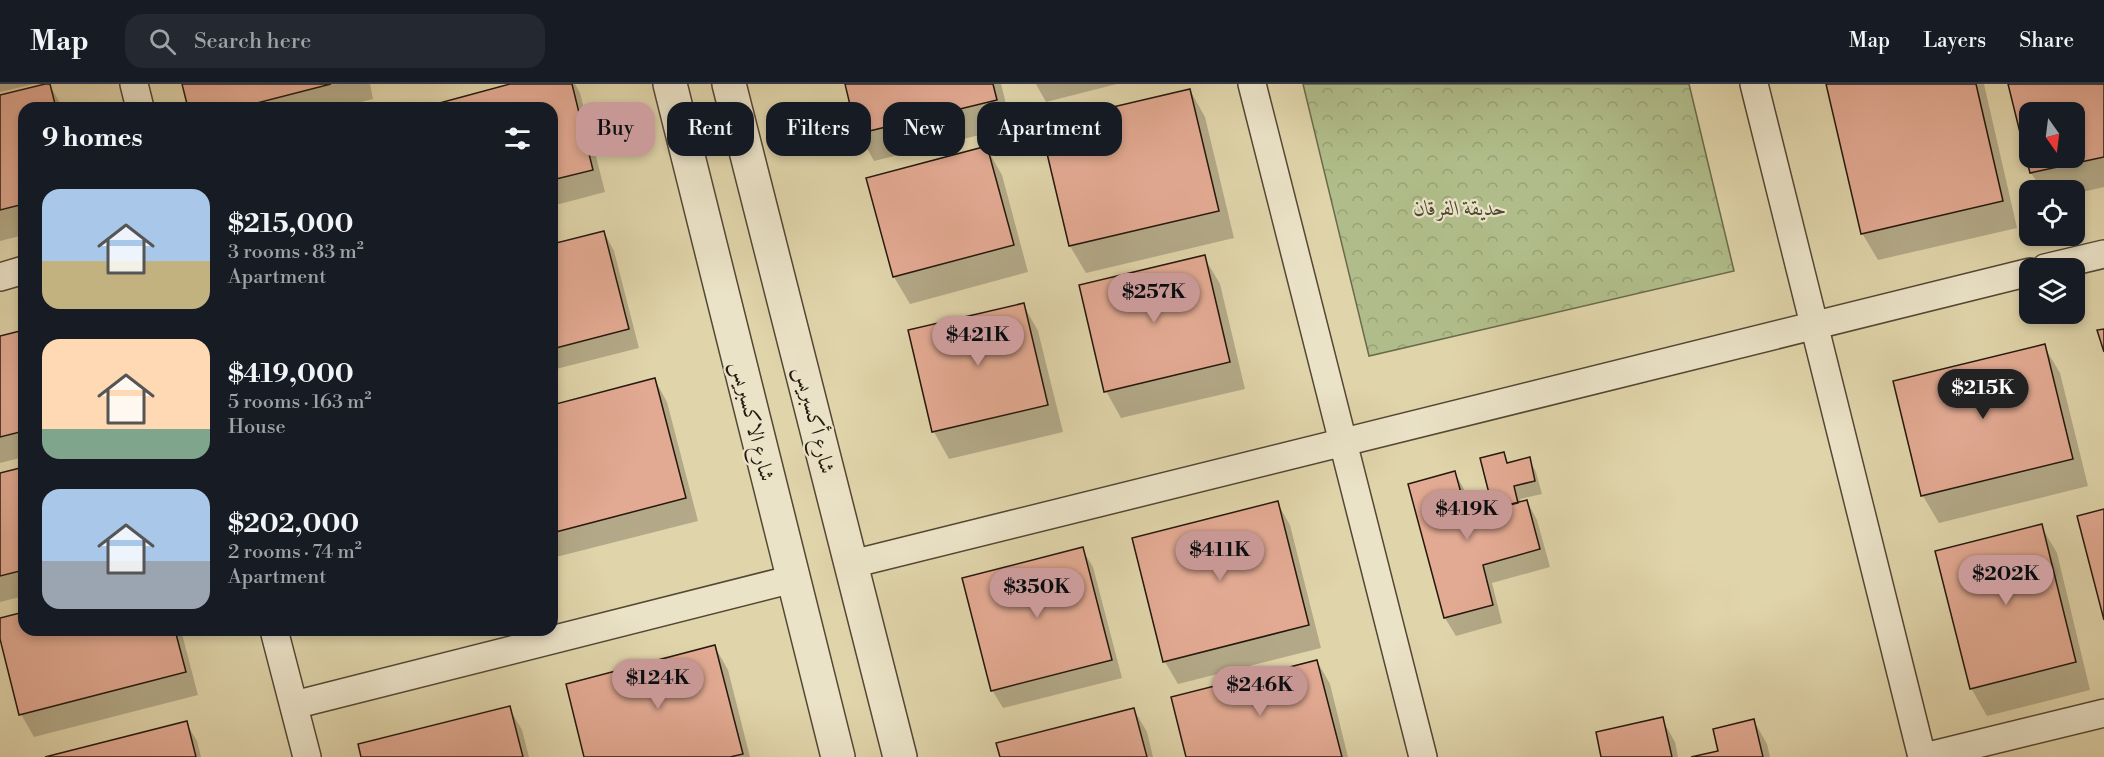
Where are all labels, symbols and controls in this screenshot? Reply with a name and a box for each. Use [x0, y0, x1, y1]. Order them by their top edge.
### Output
search box [125, 14, 545, 68]
text: Map [30, 24, 89, 59]
icon: search [146, 25, 179, 58]
text: Search here [194, 28, 311, 55]
text: Map [1849, 28, 1890, 54]
text: Layers [1923, 28, 1986, 54]
text: Share [2019, 28, 2074, 54]
chip: Buy [576, 102, 655, 156]
chip: Rent [667, 102, 754, 156]
chip: Filters [766, 102, 871, 156]
chip: New [883, 102, 965, 156]
chip: Apartment [977, 102, 1122, 156]
north arrow [2019, 102, 2085, 168]
map controls [2019, 102, 2085, 324]
text: 9 homes [42, 122, 143, 154]
icon: filters [501, 122, 534, 155]
button: locate [2019, 180, 2085, 246]
park label: حديقة الفرقان [1413, 196, 1507, 222]
text: $215,000 [228, 208, 353, 240]
icon: home [90, 213, 162, 285]
text: 3 rooms · 83 m² [228, 240, 364, 265]
button: layers [2019, 258, 2085, 324]
text: Apartment [228, 265, 326, 290]
pin: $257K [1112, 273, 1196, 324]
text: $257K [1122, 280, 1186, 305]
pin: $421K [936, 316, 1020, 367]
text: $421K [946, 323, 1010, 348]
text: $419,000 [228, 358, 354, 390]
street label: شارع الاكسبريس [721, 359, 779, 485]
icon: home [90, 363, 162, 435]
street label: شارع أكسبريس [784, 363, 843, 477]
pin: $215K [1941, 369, 2025, 420]
text: $215K [1952, 376, 2014, 401]
text: 5 rooms · 163 m² [228, 390, 372, 415]
text: House [228, 415, 286, 440]
pin: $419K [1425, 490, 1509, 541]
text: $419K [1435, 497, 1499, 522]
text: $202,000 [228, 508, 359, 540]
icon: home [90, 513, 162, 585]
pin: $411K [1178, 531, 1262, 582]
text: $411K [1189, 538, 1251, 563]
text: 2 rooms · 74 m² [228, 540, 362, 565]
pin: $202K [1964, 555, 2048, 606]
text: $202K [1972, 562, 2040, 587]
text: Apartment [228, 565, 326, 590]
pin: $350K [995, 568, 1079, 619]
text: $350K [1003, 575, 1071, 600]
pin: $124K [616, 659, 700, 710]
text: $124K [626, 666, 690, 691]
pin: $246K [1218, 666, 1302, 717]
text: $246K [1227, 673, 1293, 698]

